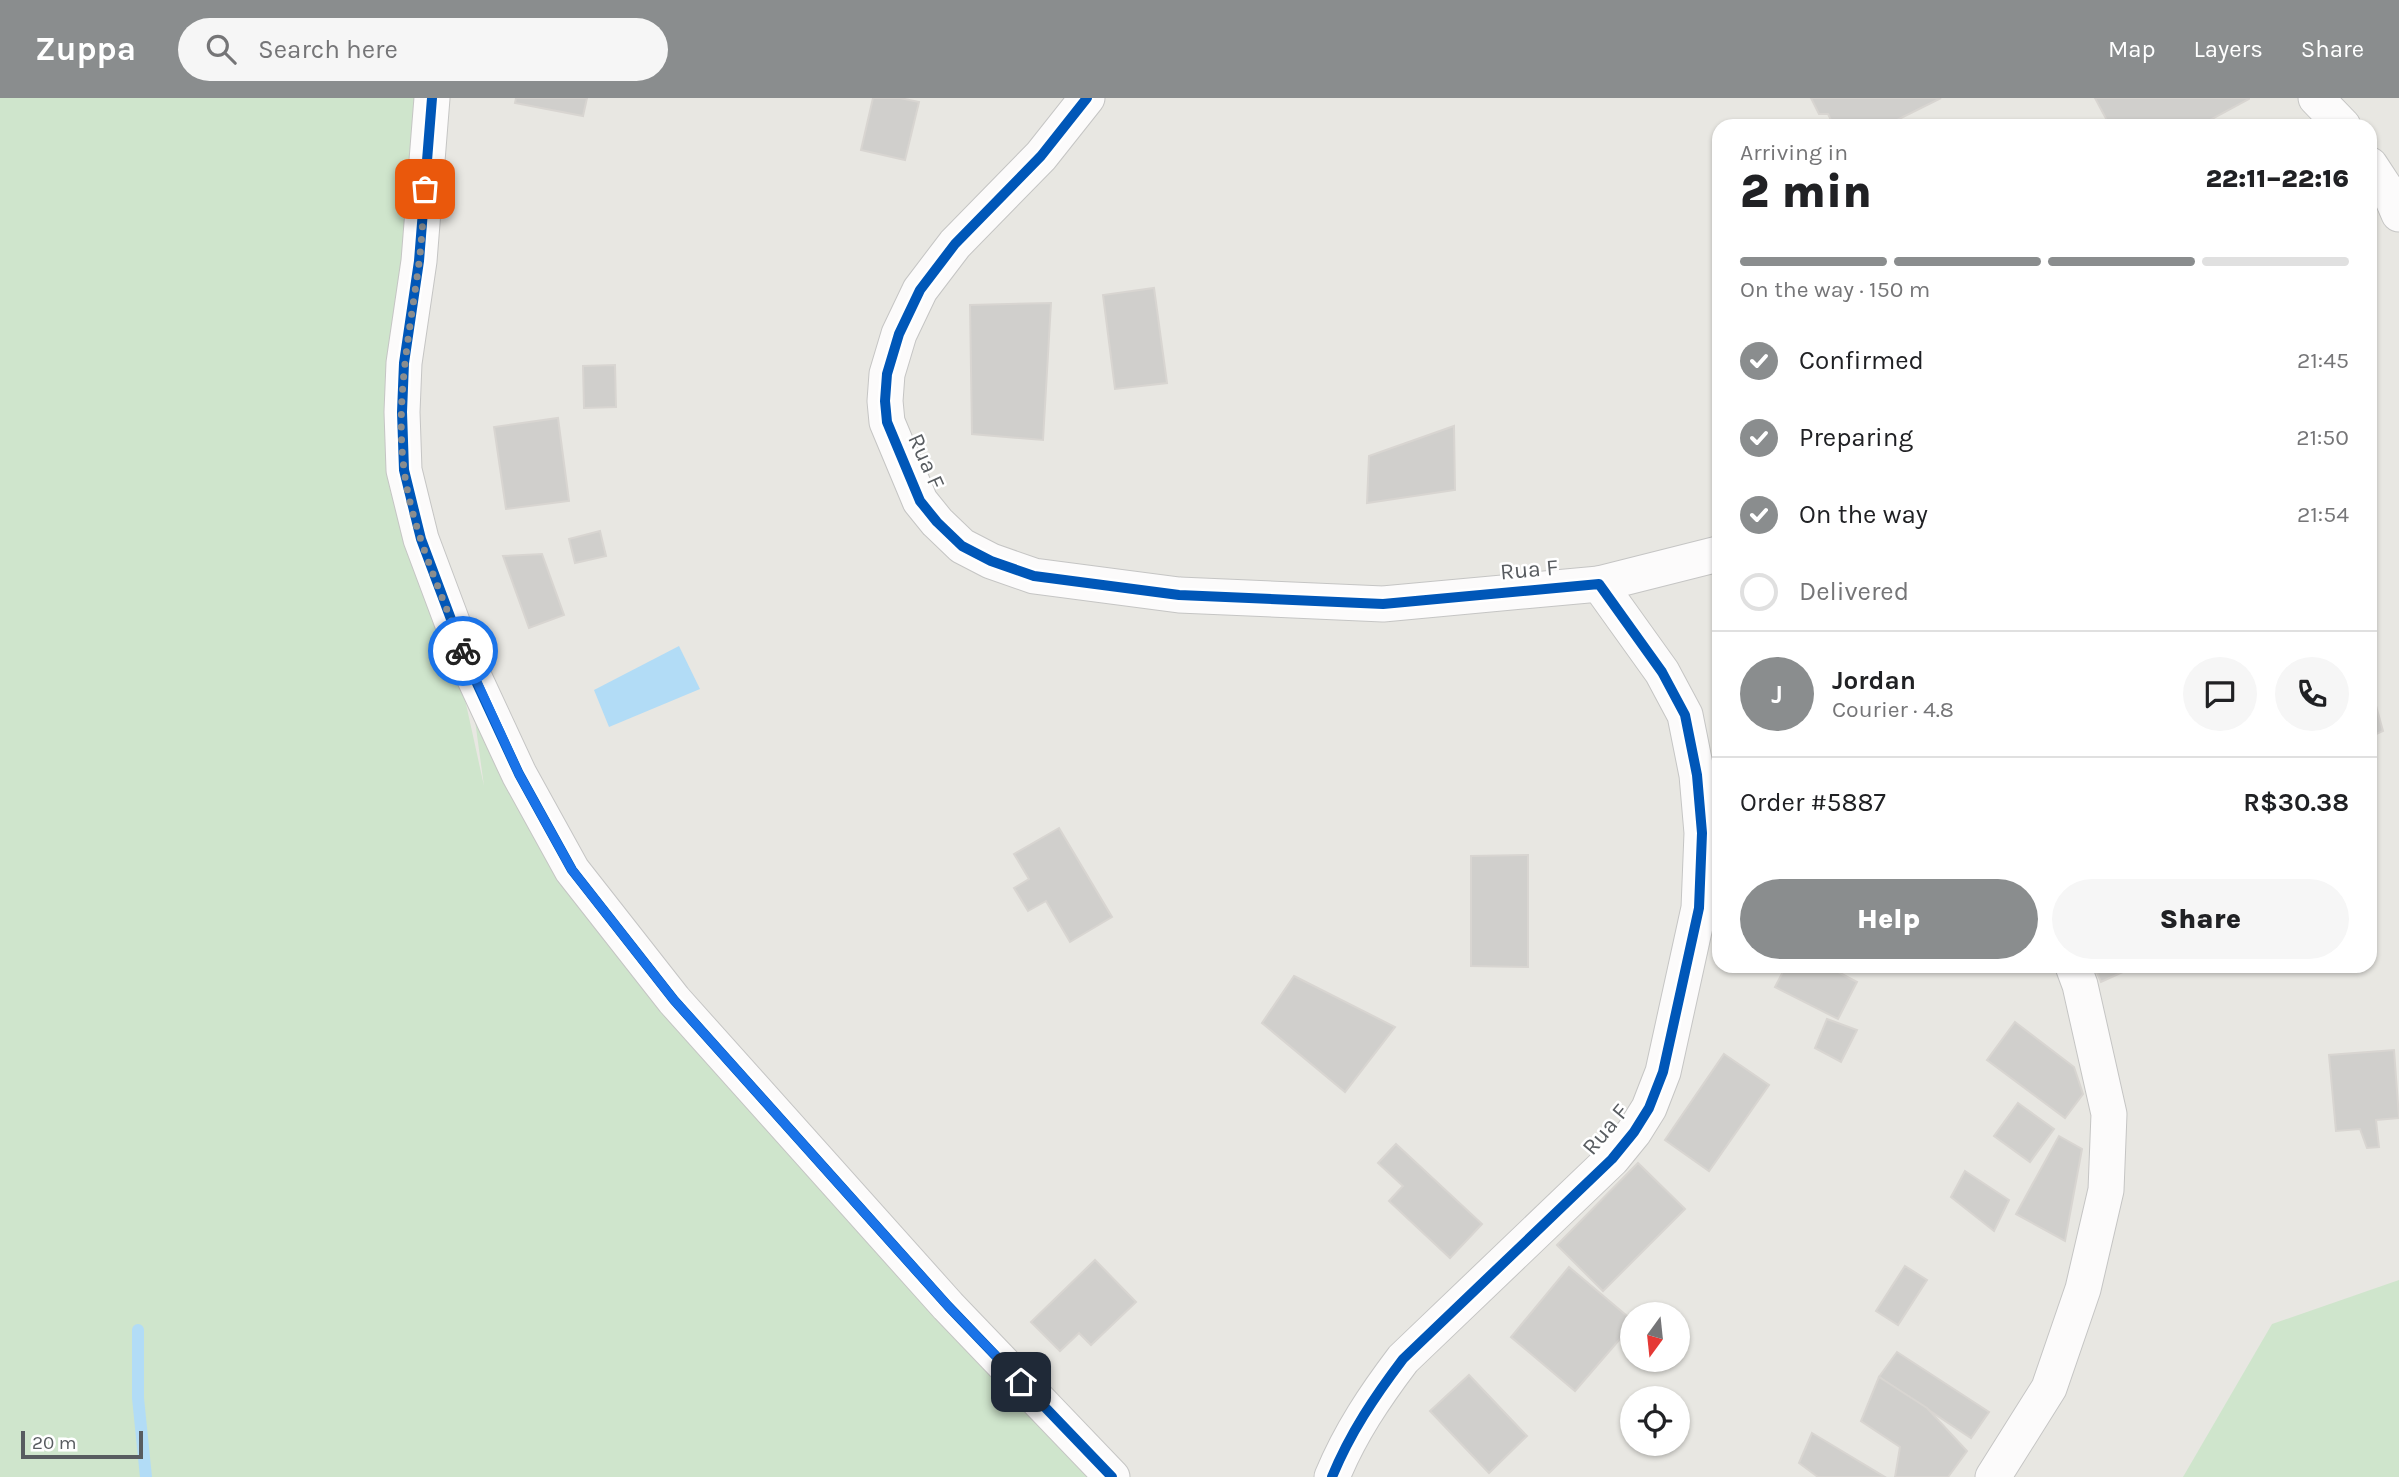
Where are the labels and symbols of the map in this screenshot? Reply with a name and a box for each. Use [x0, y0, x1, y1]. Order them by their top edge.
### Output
pin [395, 159, 455, 219]
street label: Rua F [902, 429, 951, 493]
street label: Rua F [1499, 554, 1559, 585]
courier [428, 616, 498, 686]
street label: Rua F [1576, 1098, 1634, 1160]
north arrow [1620, 1302, 1690, 1372]
pin [991, 1352, 1051, 1412]
scale bar [21, 1428, 144, 1460]

